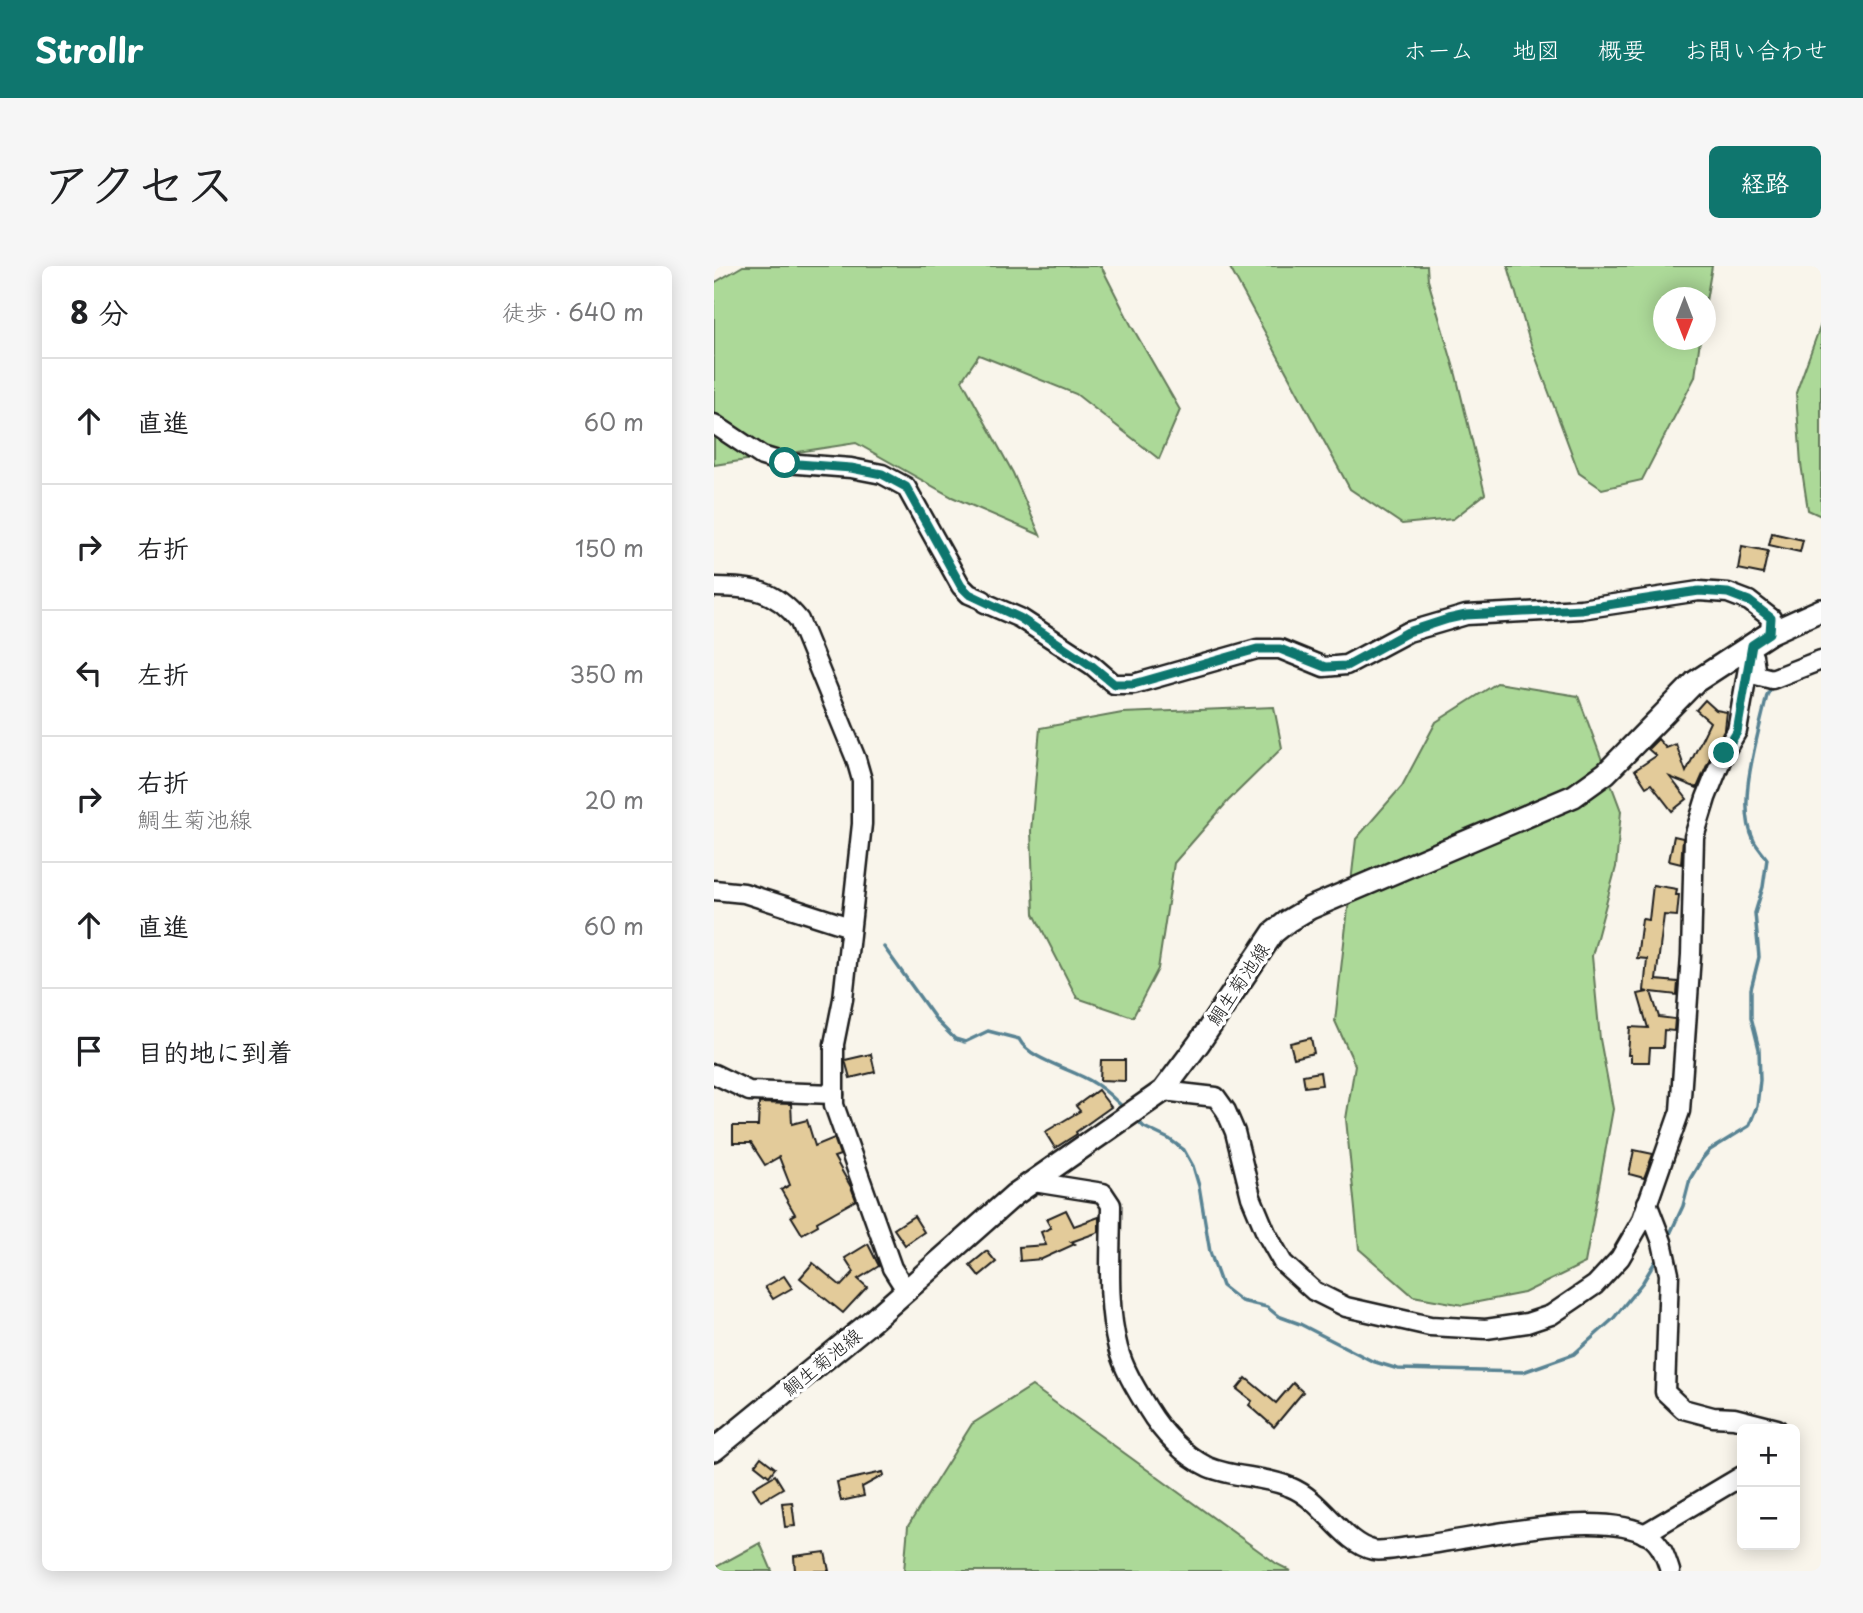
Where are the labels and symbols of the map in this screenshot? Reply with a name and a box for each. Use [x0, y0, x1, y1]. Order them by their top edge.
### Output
north arrow [1653, 287, 1716, 350]
route start [769, 447, 800, 478]
route end [1708, 737, 1739, 768]
street label: 鯛生菊池線 [1199, 936, 1275, 1031]
street label: 鯛生菊池線 [776, 1320, 867, 1402]

